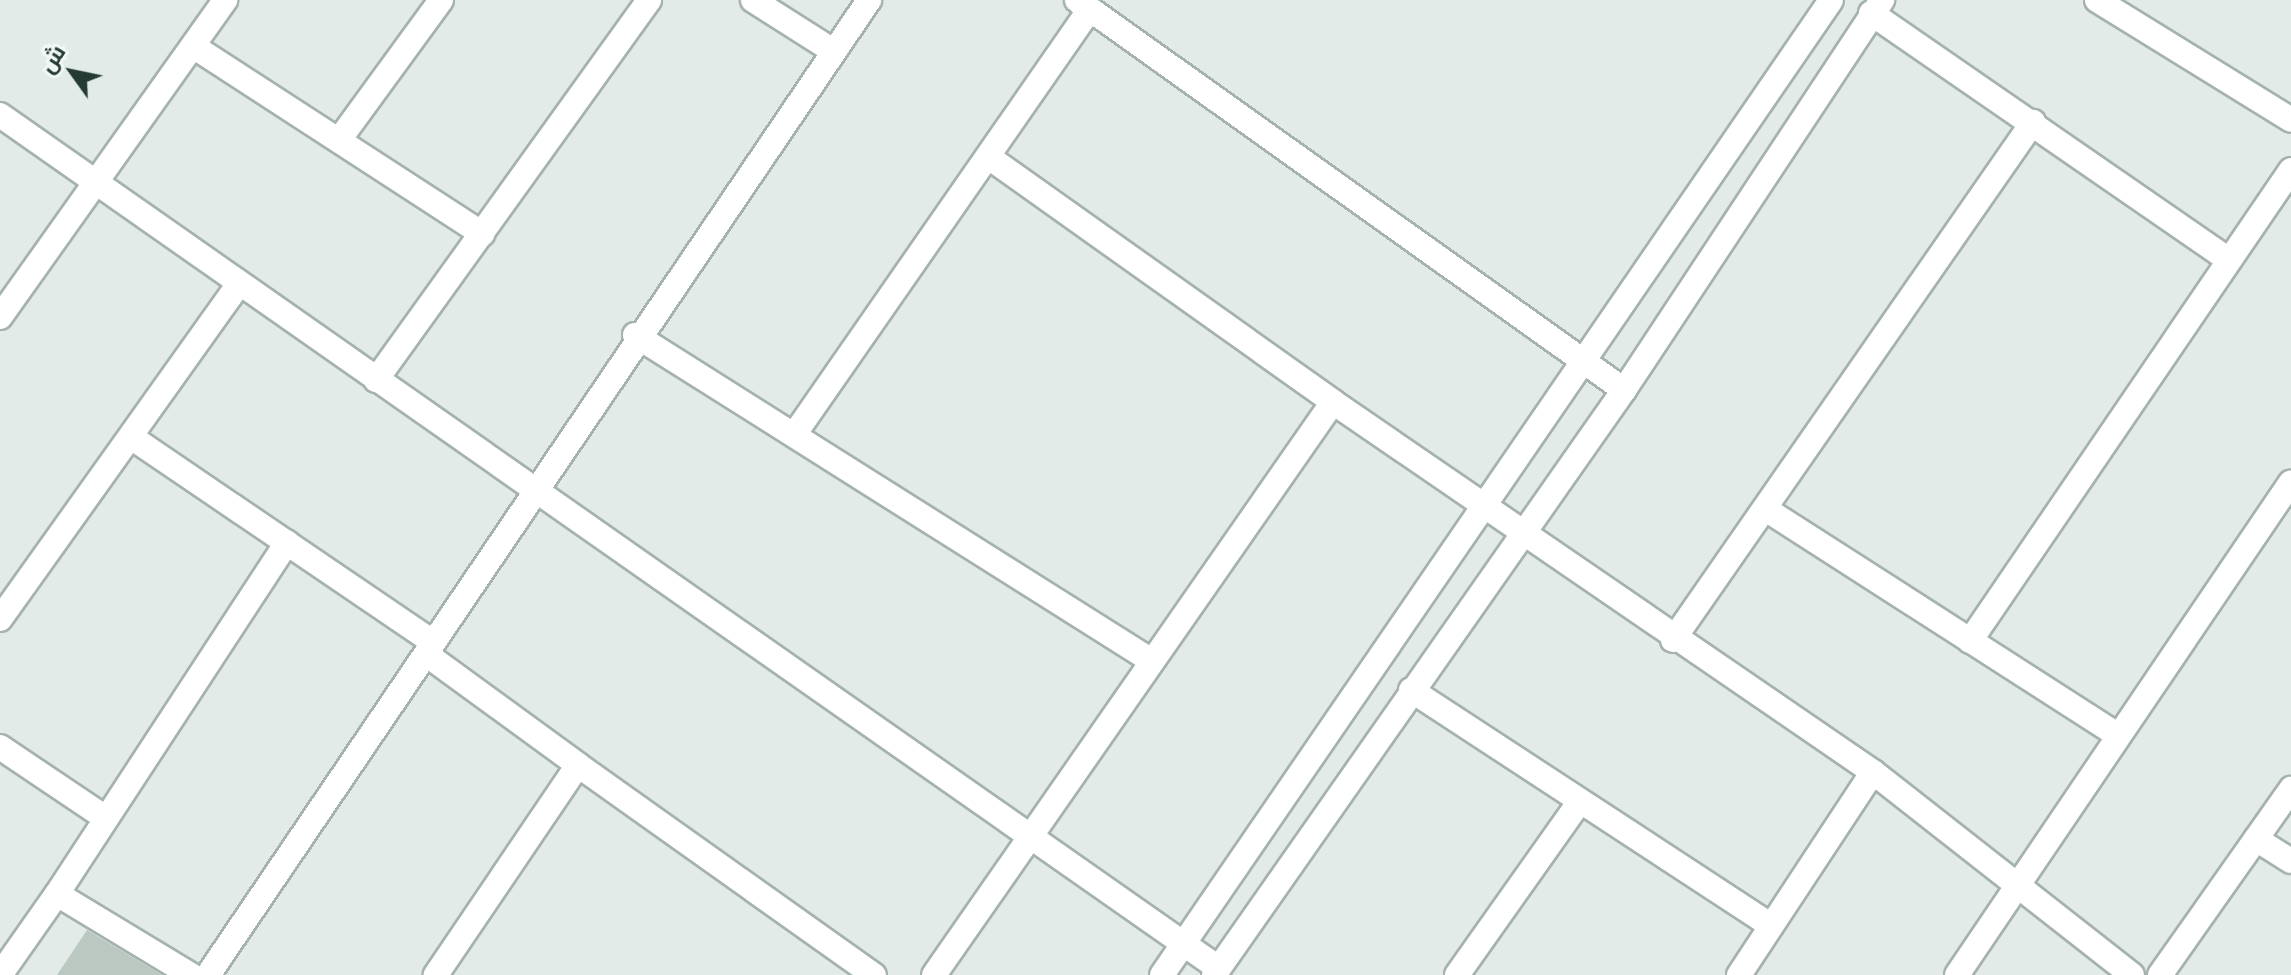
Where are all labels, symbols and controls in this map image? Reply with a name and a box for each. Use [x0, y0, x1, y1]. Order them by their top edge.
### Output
north arrow [32, 32, 112, 112]
text: ش [32, 39, 70, 78]

